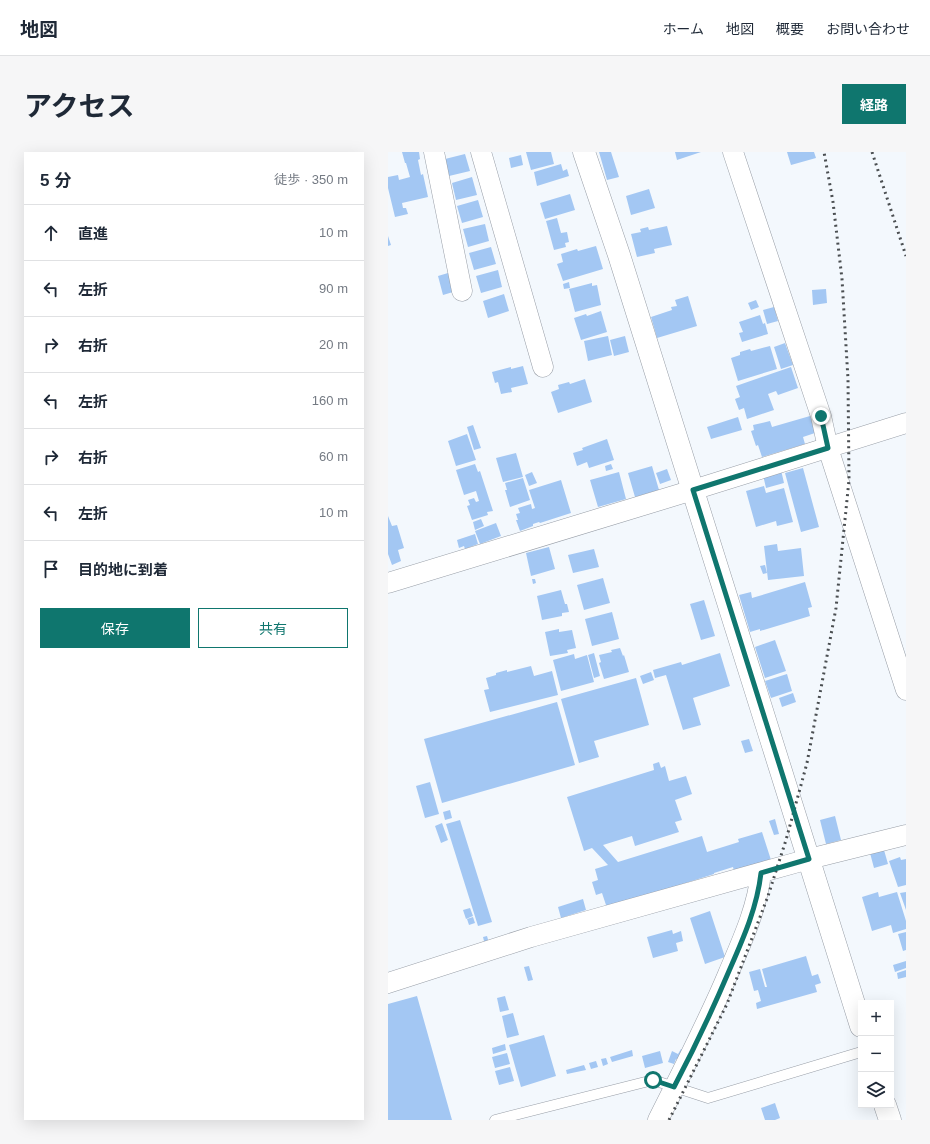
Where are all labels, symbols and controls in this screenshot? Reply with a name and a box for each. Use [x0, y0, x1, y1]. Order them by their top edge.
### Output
text: 地図 [20, 19, 58, 40]
text: ホーム [662, 21, 704, 37]
text: 地図 [726, 21, 754, 37]
text: 概要 [776, 21, 804, 37]
text: お問い合わせ [826, 21, 910, 37]
button: 経路 [842, 84, 906, 124]
text: アクセス [24, 91, 135, 122]
text: 5 分 [40, 171, 71, 190]
text: 徒歩 · 350 m [274, 172, 348, 187]
icon: ahead [40, 222, 62, 244]
text: 直進 [78, 225, 108, 242]
text: 10 m [319, 225, 348, 240]
icon: left [40, 278, 62, 300]
text: 左折 [78, 281, 108, 298]
text: 90 m [319, 281, 348, 296]
icon: right [40, 334, 62, 356]
text: 右折 [78, 337, 108, 354]
text: 20 m [319, 337, 348, 352]
icon: left [40, 390, 62, 412]
text: 左折 [78, 393, 108, 410]
text: 160 m [312, 393, 348, 408]
route end [812, 407, 830, 425]
icon: right [40, 446, 62, 468]
text: 右折 [78, 449, 108, 466]
text: 60 m [319, 449, 348, 464]
icon: left [40, 502, 62, 524]
text: 左折 [78, 505, 108, 522]
text: 10 m [319, 505, 348, 520]
icon: arrive [40, 558, 62, 580]
text: 目的地に到着 [78, 561, 168, 578]
button: 保存 [40, 608, 190, 648]
button: 共有 [198, 608, 348, 648]
map controls [858, 1000, 894, 1108]
button: + [858, 1000, 894, 1036]
button: − [858, 1036, 894, 1072]
route start [644, 1071, 662, 1089]
button: layers [858, 1072, 894, 1108]

